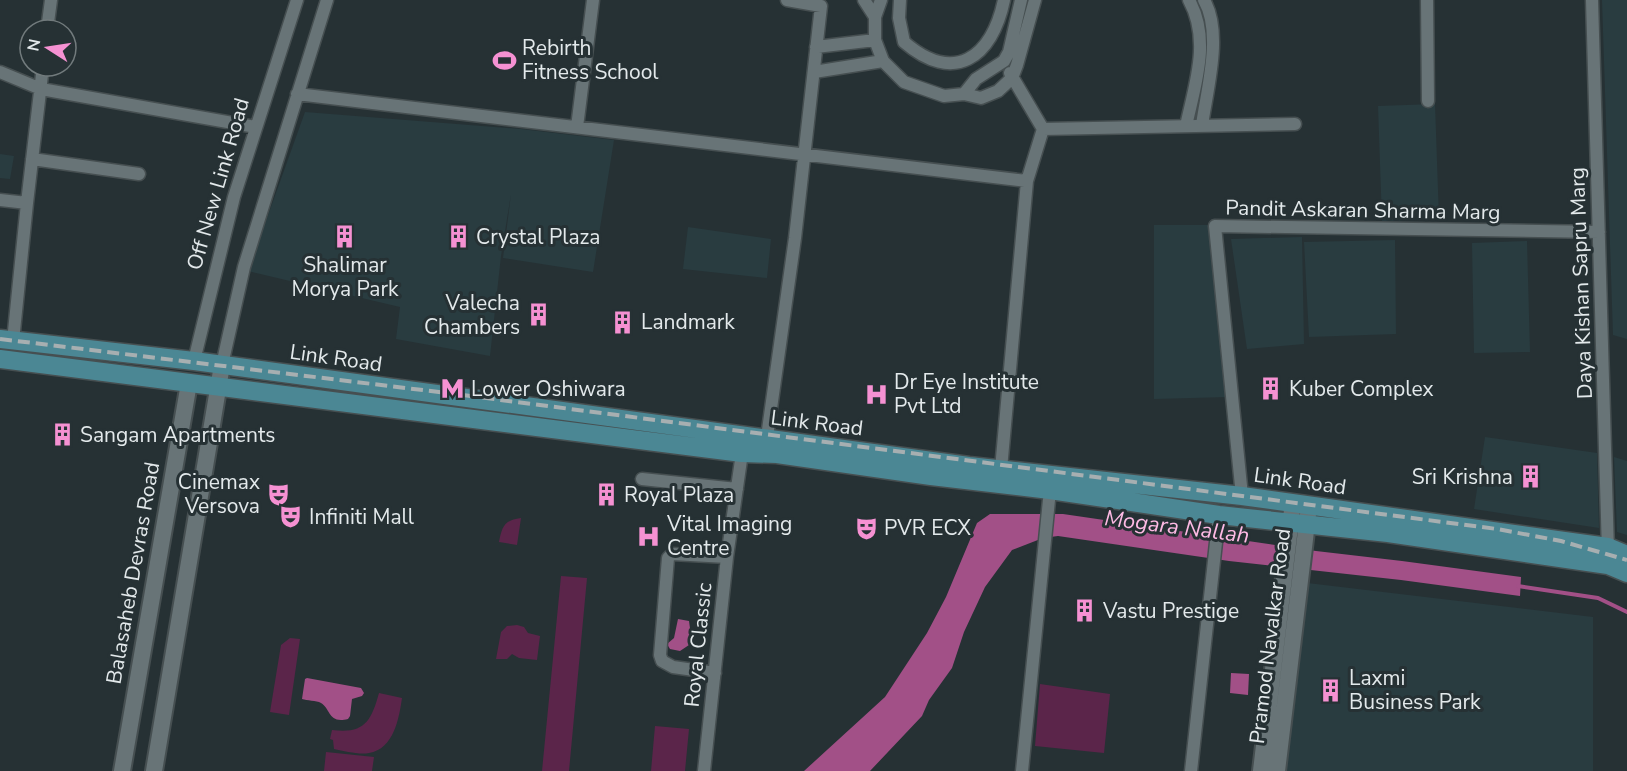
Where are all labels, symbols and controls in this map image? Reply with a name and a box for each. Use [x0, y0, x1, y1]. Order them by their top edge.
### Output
north arrow [18, 18, 78, 78]
place label: Rebirth Fitness School [522, 34, 659, 86]
text: N [22, 37, 46, 53]
sports icon: Rebirth Fitness School [491, 47, 517, 73]
street label: Off New Link Road [180, 95, 256, 273]
street label: Daya Kishan Sapru Marg [1563, 167, 1599, 399]
street label: Pandit Askaran Sharma Marg [1225, 194, 1501, 226]
place label: Crystal Plaza [476, 223, 600, 251]
building icon: Shalimar Morya Park [332, 224, 358, 250]
building icon: Crystal Plaza [445, 224, 471, 250]
place label: Shalimar Morya Park [292, 251, 399, 303]
place label: Valecha Chambers [424, 289, 520, 341]
building icon: Valecha Chambers [525, 302, 551, 328]
place label: Landmark [641, 308, 735, 336]
building icon: Landmark [610, 309, 636, 335]
street label: Link Road [288, 338, 384, 378]
place label: Dr Eye Institute Pvt Ltd [894, 368, 1039, 420]
place label: Lower Oshiwara [471, 375, 626, 403]
place label: Kuber Complex [1289, 375, 1434, 403]
metro station icon: Lower Oshiwara [440, 376, 466, 402]
building icon: Kuber Complex [1258, 376, 1284, 402]
hospital icon: Dr Eye Institute Pvt Ltd [863, 381, 889, 407]
street label: Link Road [769, 403, 865, 443]
place label: Sangam Apartments [80, 421, 275, 449]
building icon: Sangam Apartments [49, 422, 75, 448]
street label: Balasaheb Devras Road [100, 460, 166, 686]
street label: Link Road [1252, 461, 1348, 501]
place label: Sri Krishna [1412, 463, 1513, 491]
building icon: Sri Krishna [1518, 464, 1544, 490]
place label: Cinemax Versova [178, 468, 260, 520]
theatre icon: Cinemax Versova [265, 481, 291, 507]
place label: Royal Plaza [624, 481, 734, 509]
building icon: Royal Plaza [593, 482, 619, 508]
place label: Infiniti Mall [309, 503, 415, 531]
water label: Mogara Nallah [1103, 503, 1251, 551]
theatre icon: Infiniti Mall [278, 504, 304, 530]
place label: Vital Imaging Centre [666, 510, 792, 562]
place label: PVR ECX [884, 514, 971, 542]
theatre icon: PVR ECX [853, 515, 879, 541]
hospital icon: Vital Imaging Centre [636, 523, 662, 549]
street label: Pramod Navalkar Road [1243, 527, 1297, 745]
street label: Royal Classic [678, 581, 718, 709]
place label: Vastu Prestige [1102, 597, 1239, 625]
building icon: Vastu Prestige [1072, 598, 1098, 624]
place label: Laxmi Business Park [1349, 664, 1481, 716]
building icon: Laxmi Business Park [1318, 677, 1344, 703]

